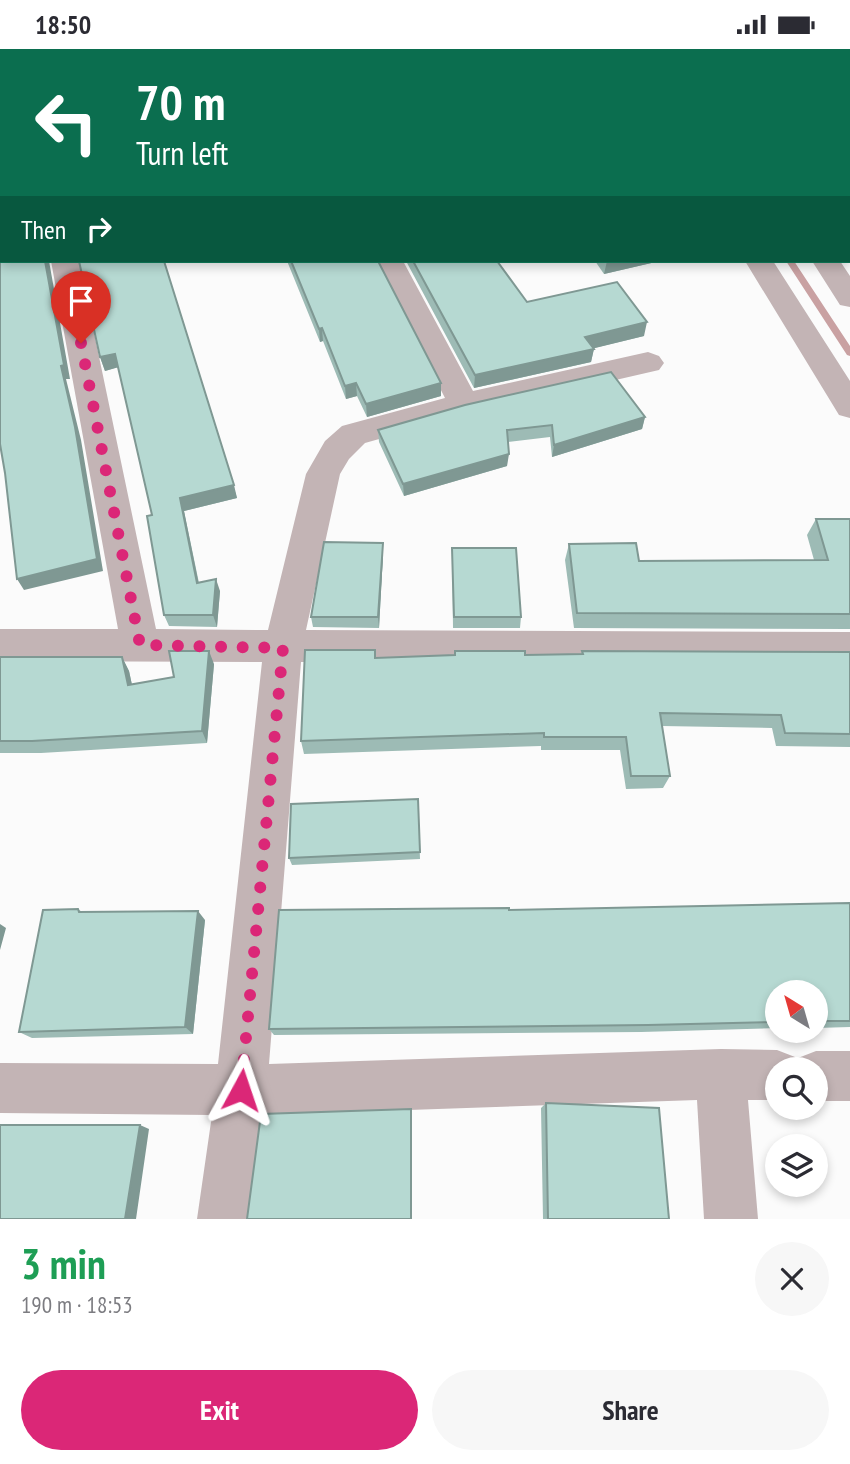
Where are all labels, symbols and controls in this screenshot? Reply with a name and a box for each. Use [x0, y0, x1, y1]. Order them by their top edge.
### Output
text: 18:50 [35, 8, 91, 41]
text: 70 m [136, 70, 225, 134]
icon: left [21, 77, 112, 168]
text: Turn left [136, 132, 228, 174]
icon: right [80, 210, 118, 248]
text: Then [21, 213, 66, 246]
pin [51, 271, 111, 343]
icon: arrive [62, 282, 100, 320]
north arrow [765, 980, 828, 1043]
map controls [765, 980, 828, 1197]
position arrow [204, 1053, 278, 1127]
button: search [765, 1057, 828, 1120]
button: layers [765, 1134, 828, 1197]
text: 3 min [21, 1236, 106, 1291]
button: close [755, 1242, 829, 1316]
text: 190 m · 18:53 [21, 1290, 133, 1319]
button: Exit [21, 1370, 418, 1450]
button: Share [432, 1370, 829, 1450]

